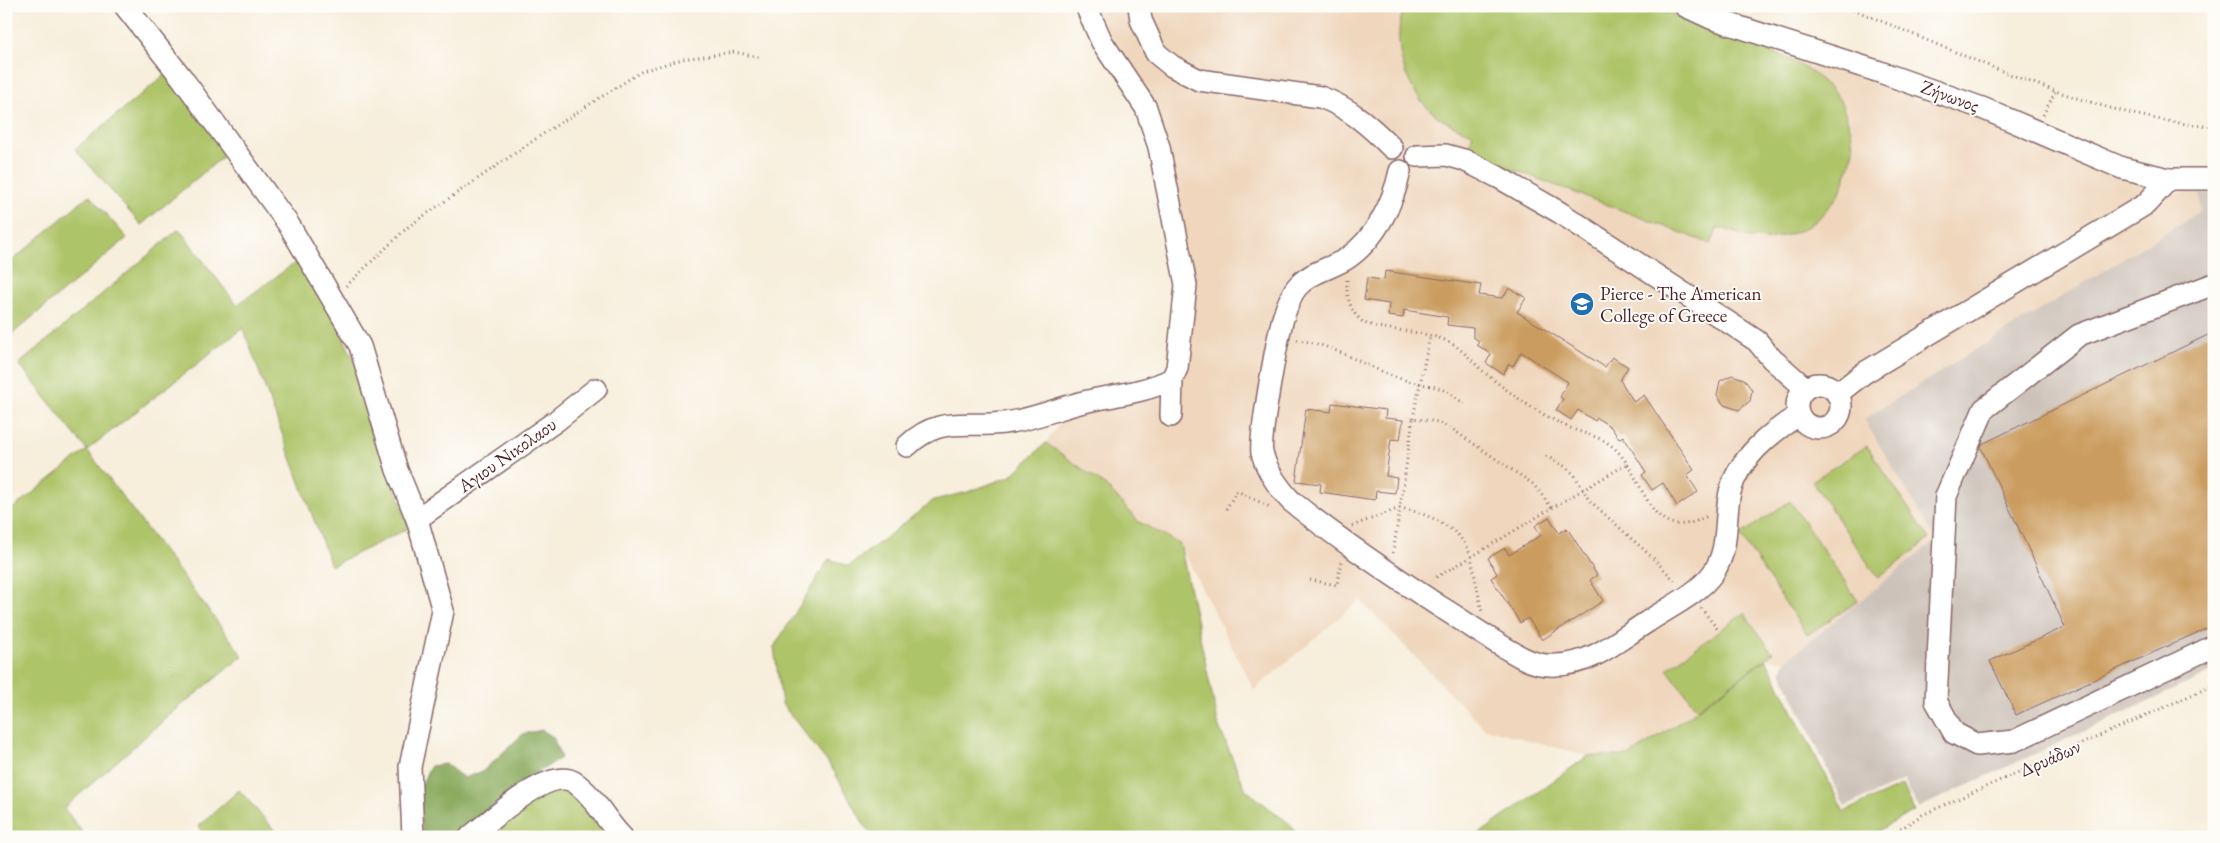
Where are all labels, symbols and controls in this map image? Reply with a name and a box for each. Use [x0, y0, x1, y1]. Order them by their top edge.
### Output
street label: Ζήνωνος [1917, 74, 1983, 118]
place label: Pierce - The American College of Greece [1600, 281, 1762, 328]
school or university icon: Pierce - The American College of Greece [1569, 291, 1595, 317]
street label: Αγιου Νικολαου [452, 412, 561, 499]
street label: Δρυάδων [2016, 733, 2085, 782]

